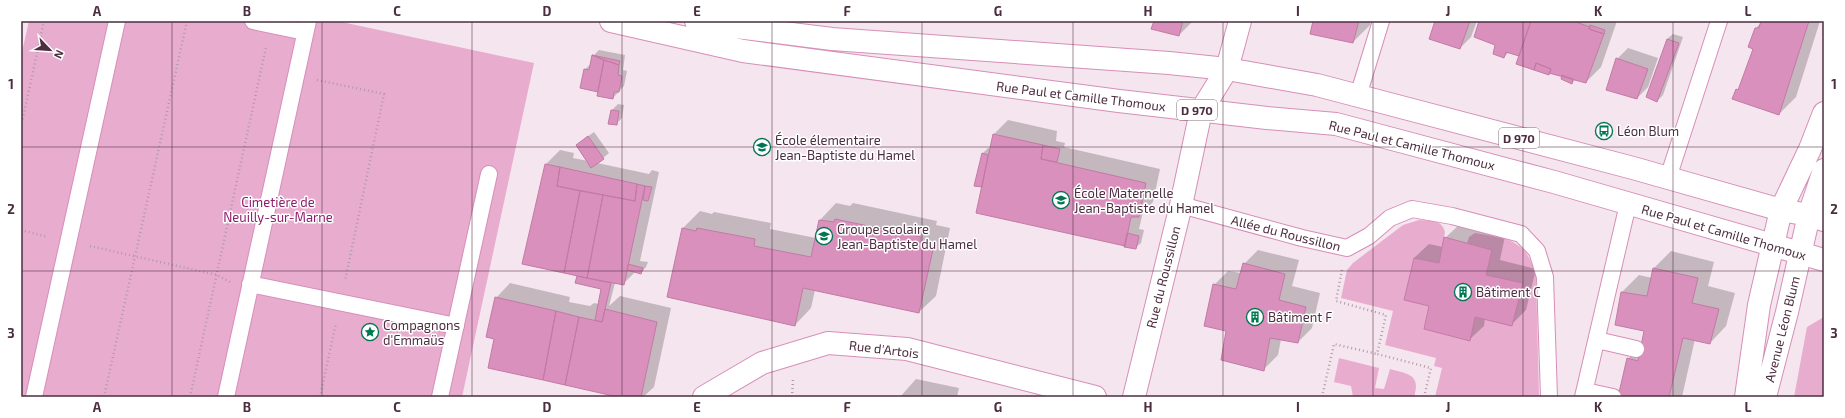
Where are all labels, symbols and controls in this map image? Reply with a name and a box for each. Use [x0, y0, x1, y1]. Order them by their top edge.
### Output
text: A [93, 3, 102, 19]
text: B [243, 3, 251, 19]
text: C [393, 3, 401, 19]
text: D [543, 3, 552, 19]
text: E [693, 3, 701, 19]
text: F [843, 3, 851, 19]
text: G [994, 3, 1002, 19]
text: H [1144, 3, 1153, 19]
text: I [1296, 3, 1300, 19]
text: J [1446, 3, 1450, 19]
text: K [1594, 3, 1603, 19]
text: L [1745, 3, 1752, 19]
north arrow [30, 30, 70, 70]
text: N [52, 48, 67, 61]
text: 1 [8, 76, 14, 92]
text: 1 [1831, 76, 1837, 92]
street label: Rue Paul et Camille Thomoux [995, 78, 1167, 114]
road number: D 970 [1177, 100, 1217, 120]
street label: Rue Paul et Camille Thomoux [1327, 117, 1497, 173]
bus stop icon: Léon Blum [1594, 121, 1614, 141]
place label: Léon Blum [1617, 123, 1679, 139]
road number: D 970 [1499, 128, 1539, 148]
place label: École élementaire Jean-Baptiste du Hamel [775, 131, 915, 163]
school or university icon: École élementaire Jean-Baptiste du Hamel [752, 137, 772, 157]
place label: École Maternelle Jean-Baptiste du Hamel [1074, 184, 1214, 216]
school or university icon: École Maternelle Jean-Baptiste du Hamel [1051, 190, 1071, 210]
park label: Cimetière de Neuilly-sur-Marne [223, 194, 333, 225]
text: 2 [7, 201, 15, 217]
street label: Rue Paul et Camille Thomoux [1640, 201, 1808, 263]
text: 2 [1830, 201, 1838, 217]
street label: Allée du Roussillon [1230, 212, 1342, 254]
place label: Groupe scolaire Jean-Baptiste du Hamel [837, 221, 977, 252]
street label: Rue du Roussillon [1143, 224, 1183, 330]
school or university icon: Groupe scolaire Jean-Baptiste du Hamel [814, 226, 834, 246]
street label: Avenue Léon Blum [1761, 274, 1803, 384]
building icon: Bâtiment C [1453, 282, 1473, 302]
place label: Bâtiment C [1476, 284, 1541, 300]
building icon: Bâtiment F [1245, 307, 1265, 327]
place label: Bâtiment F [1268, 309, 1332, 325]
place label: Compagnons d'Emmaüs [383, 317, 460, 348]
place icon: Compagnons d'Emmaüs [360, 322, 380, 342]
text: 3 [7, 325, 15, 341]
text: 3 [1830, 325, 1838, 341]
street label: Rue d'Artois [848, 337, 920, 361]
text: A [93, 399, 102, 415]
text: B [243, 399, 251, 415]
text: C [393, 399, 401, 415]
text: D [543, 399, 552, 415]
text: E [693, 399, 701, 415]
text: F [843, 399, 851, 415]
text: G [994, 399, 1002, 415]
text: H [1144, 399, 1153, 415]
text: I [1296, 399, 1300, 415]
text: J [1446, 399, 1450, 415]
text: K [1594, 399, 1603, 415]
text: L [1745, 399, 1752, 415]

